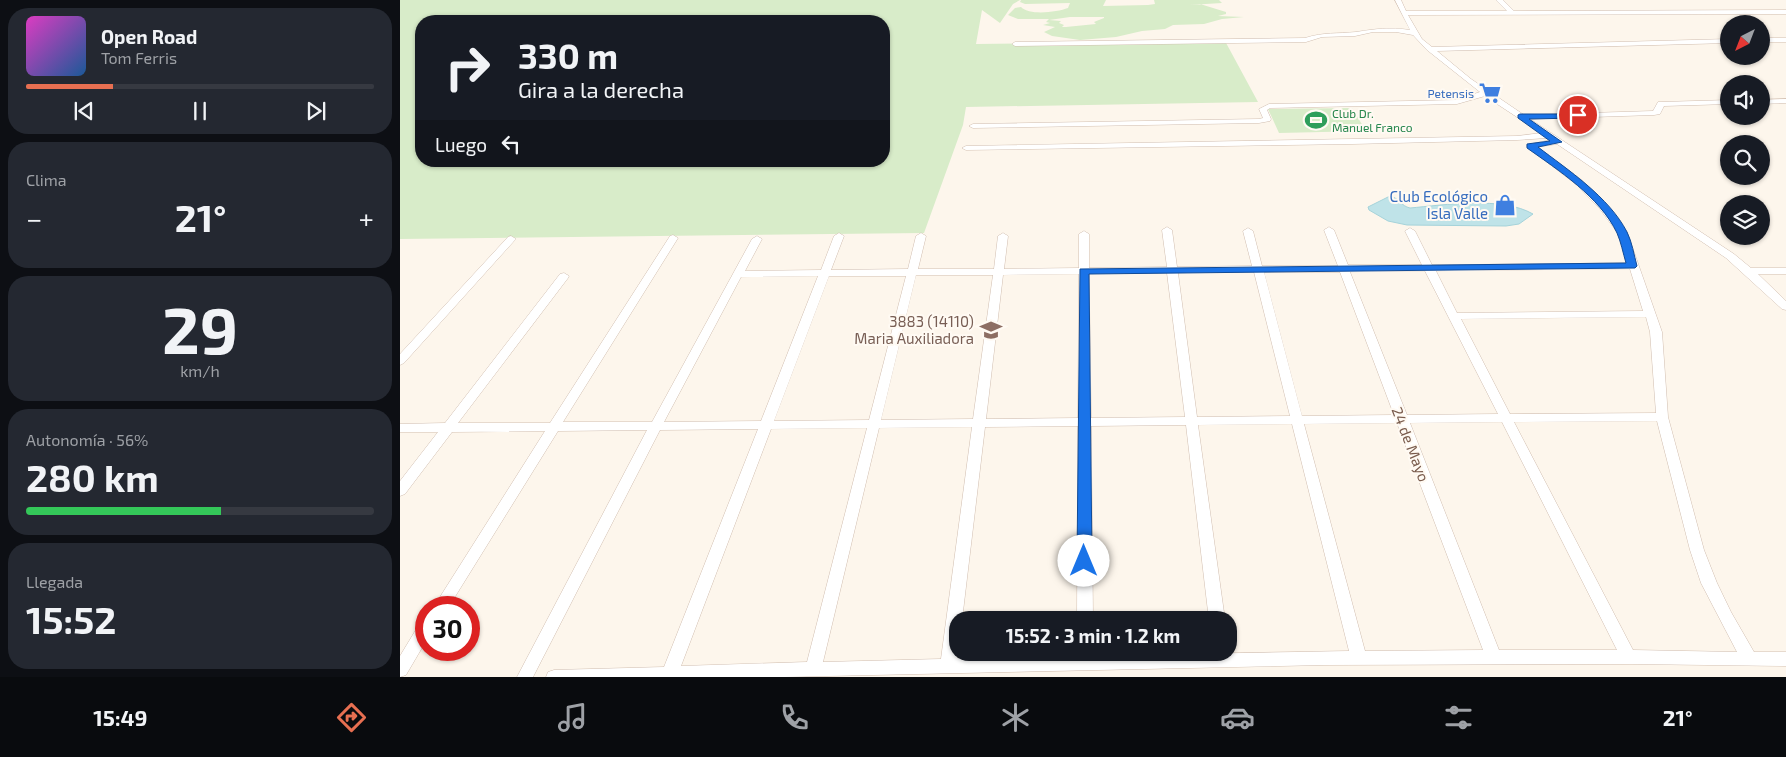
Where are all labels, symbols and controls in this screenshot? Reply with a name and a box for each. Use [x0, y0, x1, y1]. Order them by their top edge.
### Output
north arrow [1720, 15, 1770, 65]
map controls [1720, 15, 1770, 245]
text: Open Road [101, 25, 197, 48]
text: 330 m [518, 34, 618, 76]
icon: right [435, 35, 500, 100]
text: Tom Ferris [101, 48, 177, 67]
button: sound [1720, 75, 1770, 125]
text: Gira a la derecha [518, 76, 684, 102]
supermarket icon: Petensis [1477, 80, 1503, 106]
place label: Petensis [1427, 86, 1474, 100]
pin [1557, 94, 1599, 136]
icon: previous [70, 97, 98, 125]
icon: pause [186, 97, 214, 125]
icon: next [302, 97, 330, 125]
icon: arrive [1564, 101, 1592, 129]
place label: Club Dr. Manuel Franco [1332, 106, 1413, 134]
sports icon: Club Dr. Manuel Franco [1303, 107, 1329, 133]
icon: left [497, 130, 525, 158]
text: Luego [435, 133, 487, 156]
button: search [1720, 135, 1770, 185]
text: Clima [26, 170, 67, 189]
place label: Club Ecológico Isla Valle [1390, 187, 1488, 222]
shop icon: Club Ecológico Isla Valle [1492, 192, 1518, 218]
text: 21° [175, 194, 226, 240]
button: layers [1720, 195, 1770, 245]
text: − [26, 201, 42, 235]
text: + [359, 201, 374, 235]
text: 29 [162, 289, 238, 367]
place label: 3883 (14110) Maria Auxiliadora [854, 312, 974, 347]
school or university icon: 3883 (14110) Maria Auxiliadora [978, 317, 1004, 343]
text: km/h [180, 361, 220, 380]
street label: 24 de Mayo [1388, 404, 1434, 484]
text: Autonomía · 56% [26, 430, 148, 449]
text: 280 km [26, 454, 159, 500]
position arrow [1057, 534, 1109, 586]
text: Llegada [26, 572, 83, 591]
text: 15:52 [26, 596, 116, 642]
speed limit sign: 30 [415, 596, 480, 661]
text: 15:52 · 3 min · 1.2 km [1006, 624, 1180, 647]
icon: directions [334, 700, 369, 735]
icon: music [555, 700, 590, 735]
icon: phone [777, 700, 812, 735]
icon: climate [998, 700, 1033, 735]
icon: car [1220, 700, 1255, 735]
icon: filters [1441, 700, 1476, 735]
text: 15:49 [93, 704, 148, 730]
text: 21° [1663, 704, 1693, 730]

